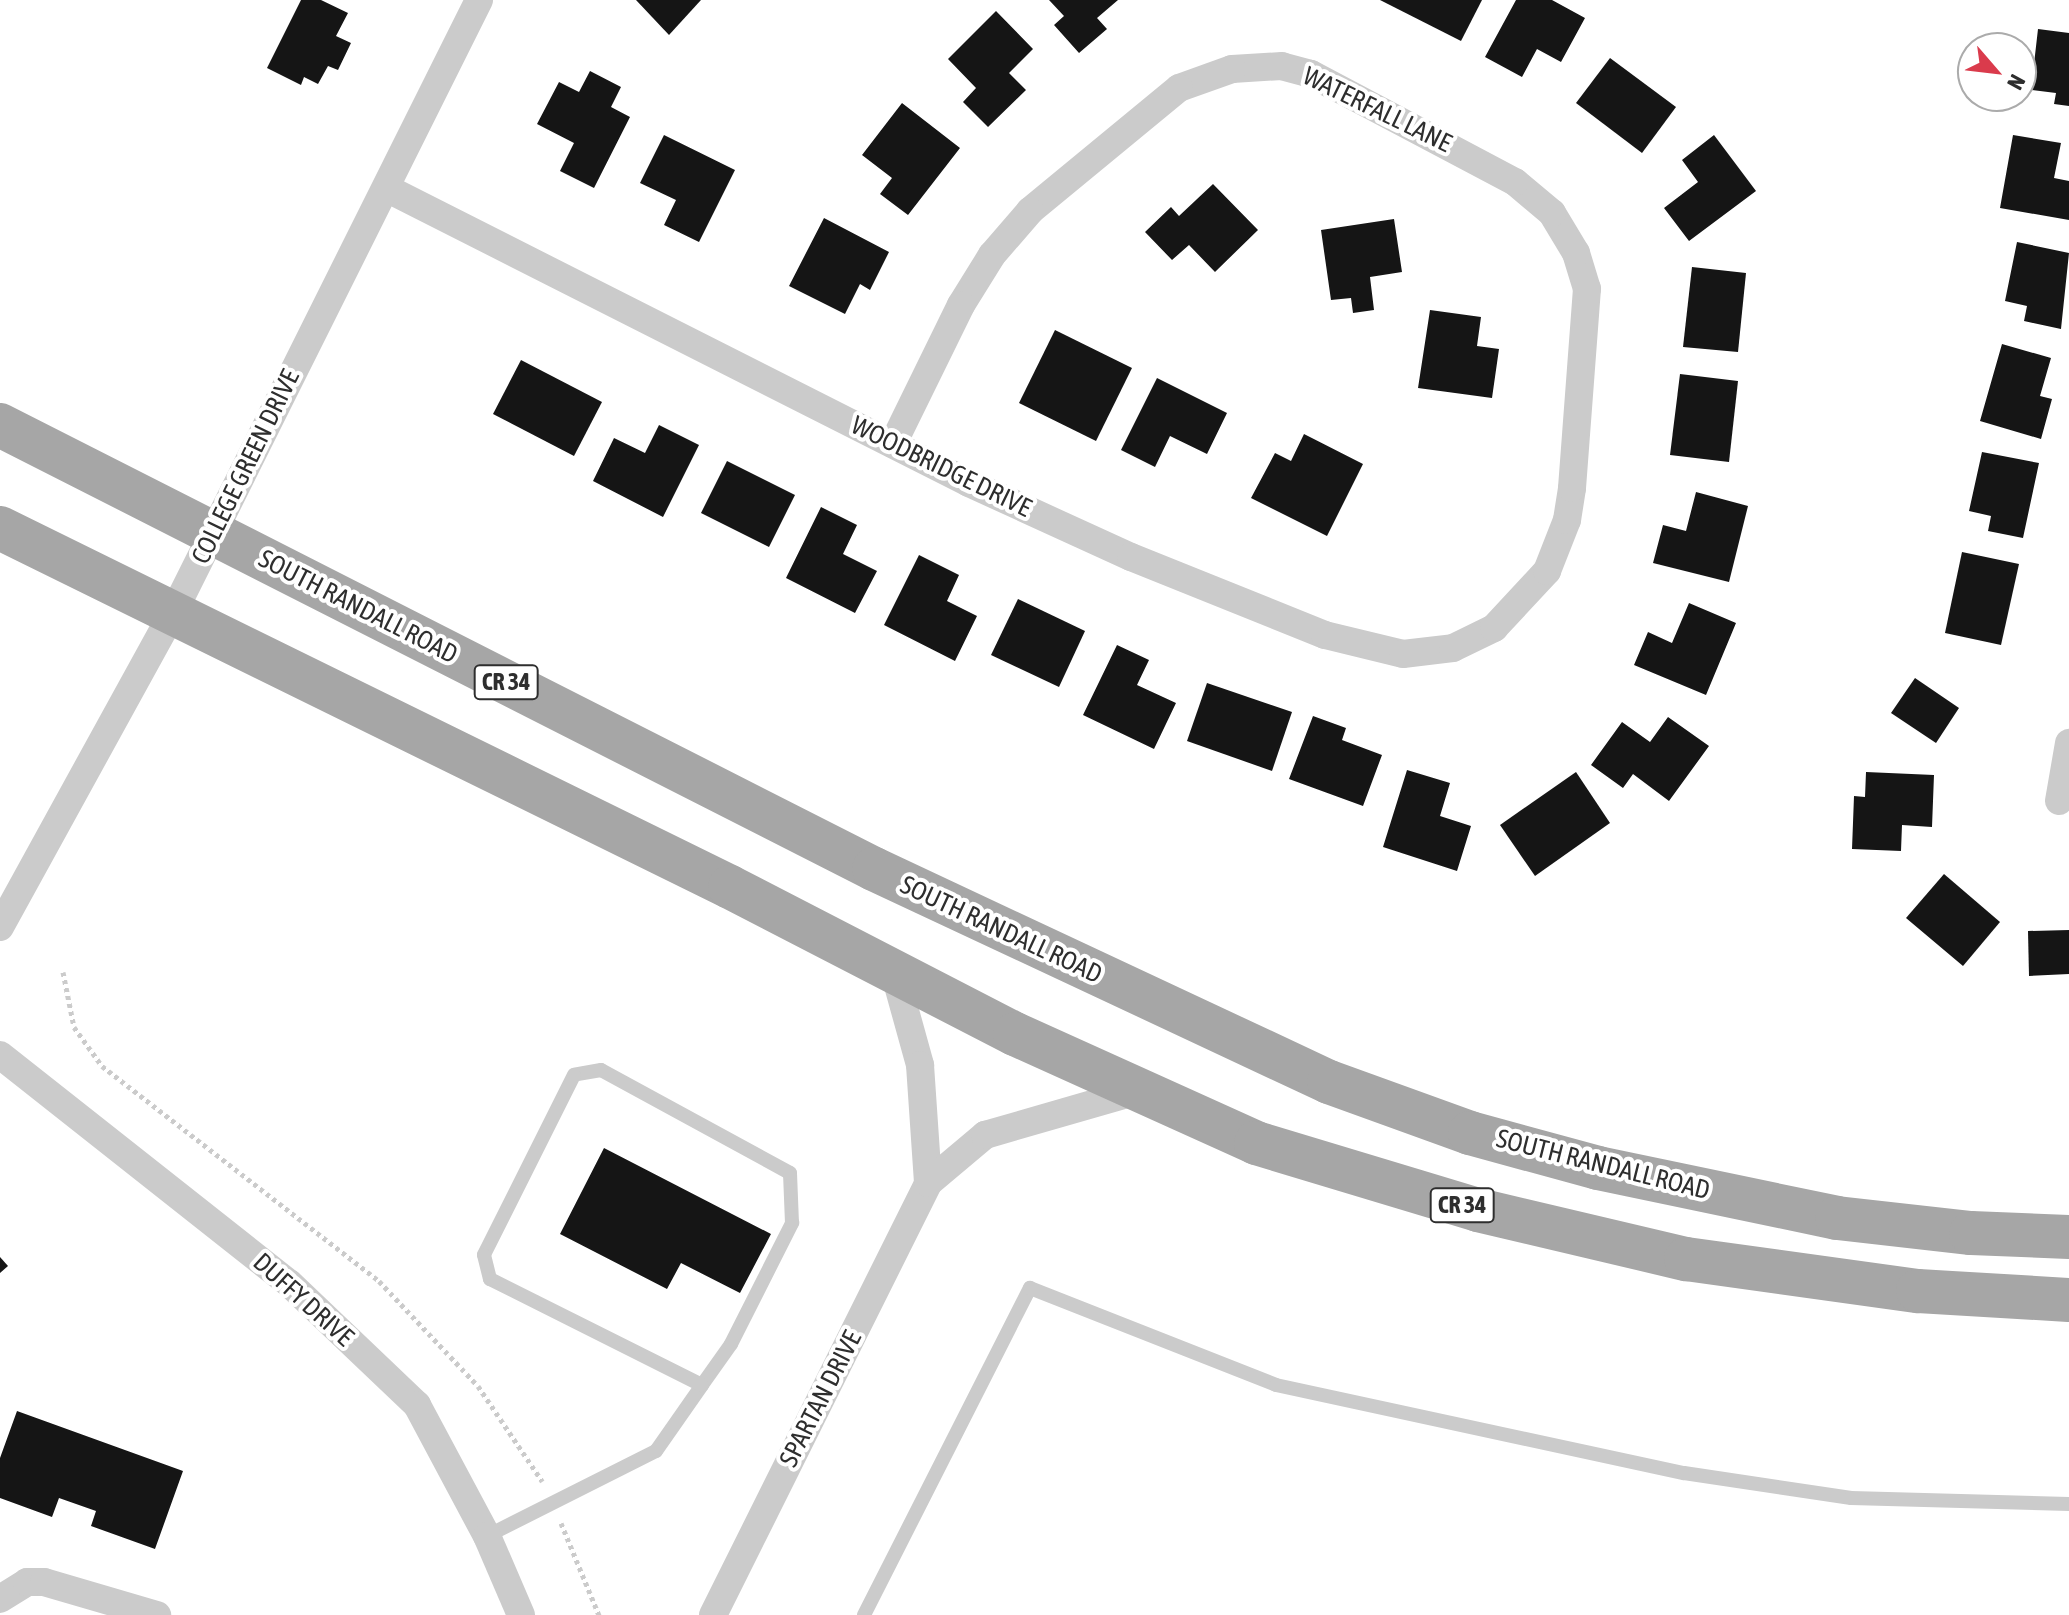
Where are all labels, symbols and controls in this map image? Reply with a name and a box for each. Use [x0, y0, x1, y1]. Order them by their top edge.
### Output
north arrow [1957, 32, 2037, 112]
street label: WATERFALL LANE [1298, 61, 1456, 159]
text: N [2002, 70, 2031, 94]
street label: COLLEGE GREEN DRIVE [186, 365, 306, 569]
street label: WOODBRIDGE DRIVE [846, 410, 1036, 524]
street label: SOUTH RANDALL ROAD [253, 543, 463, 671]
road number: CR 34 [472, 662, 540, 702]
street label: SOUTH RANDALL ROAD [895, 870, 1107, 990]
street label: SOUTH RANDALL ROAD [1493, 1123, 1713, 1207]
road number: CR 34 [1428, 1185, 1496, 1225]
street label: DUFFY DRIVE [246, 1247, 360, 1353]
street label: SPARTAN DRIVE [773, 1326, 869, 1472]

